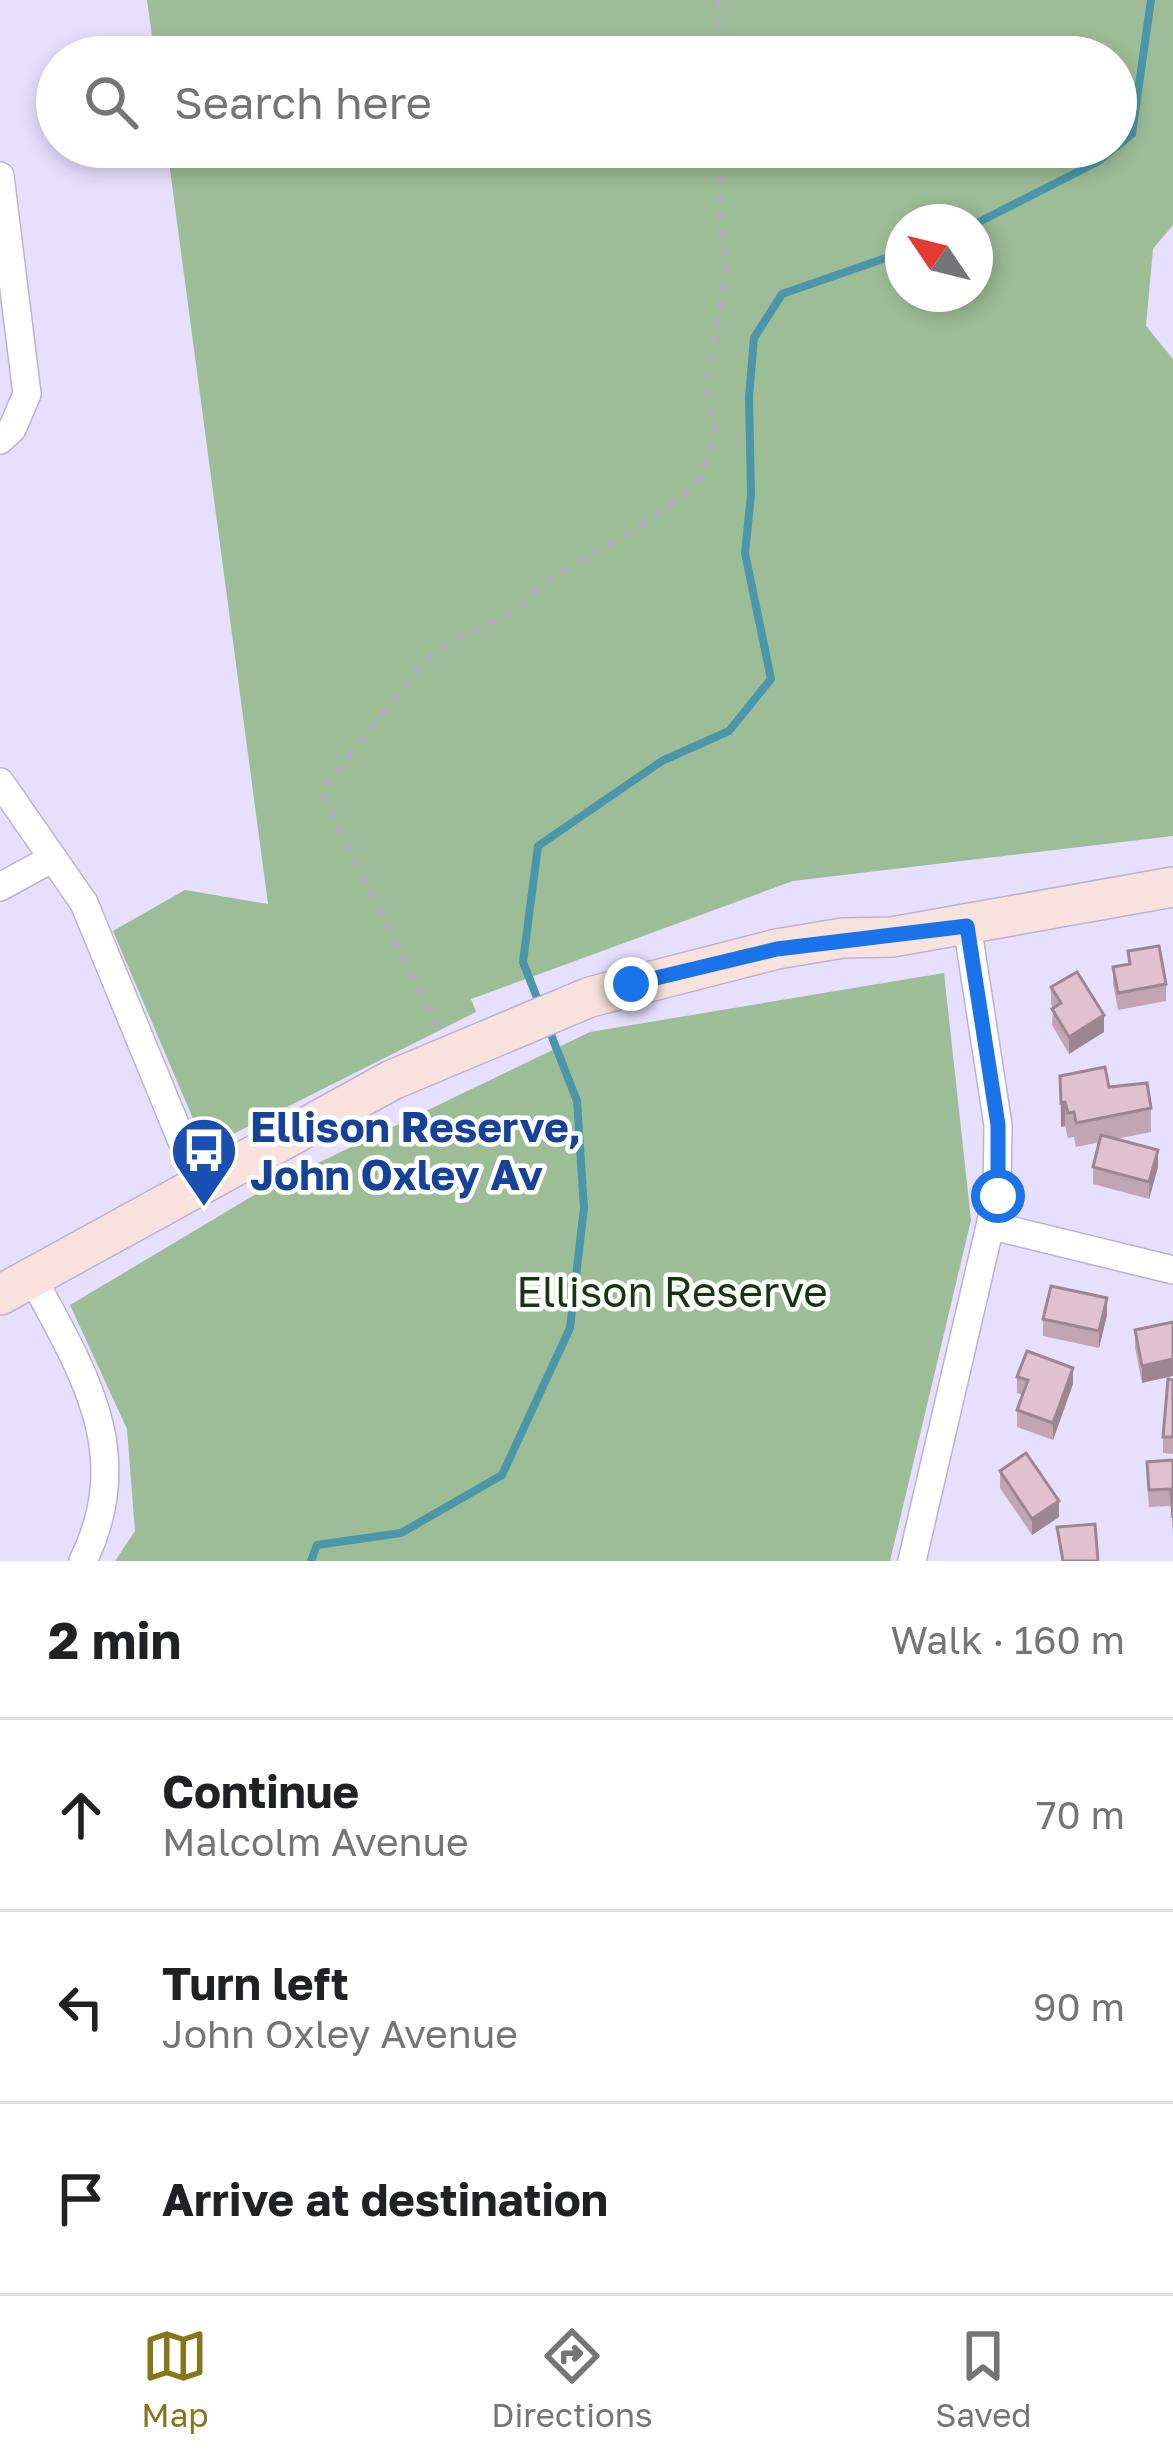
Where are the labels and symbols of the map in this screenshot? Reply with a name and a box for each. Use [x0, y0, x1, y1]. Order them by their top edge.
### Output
north arrow [885, 204, 993, 312]
route end [604, 957, 658, 1011]
place label: Ellison Reserve, John Oxley Av [250, 1101, 581, 1199]
bus stop icon: Ellison Reserve, John Oxley Av [169, 1115, 239, 1209]
route start [971, 1169, 1025, 1223]
park label: Ellison Reserve [516, 1266, 828, 1316]

